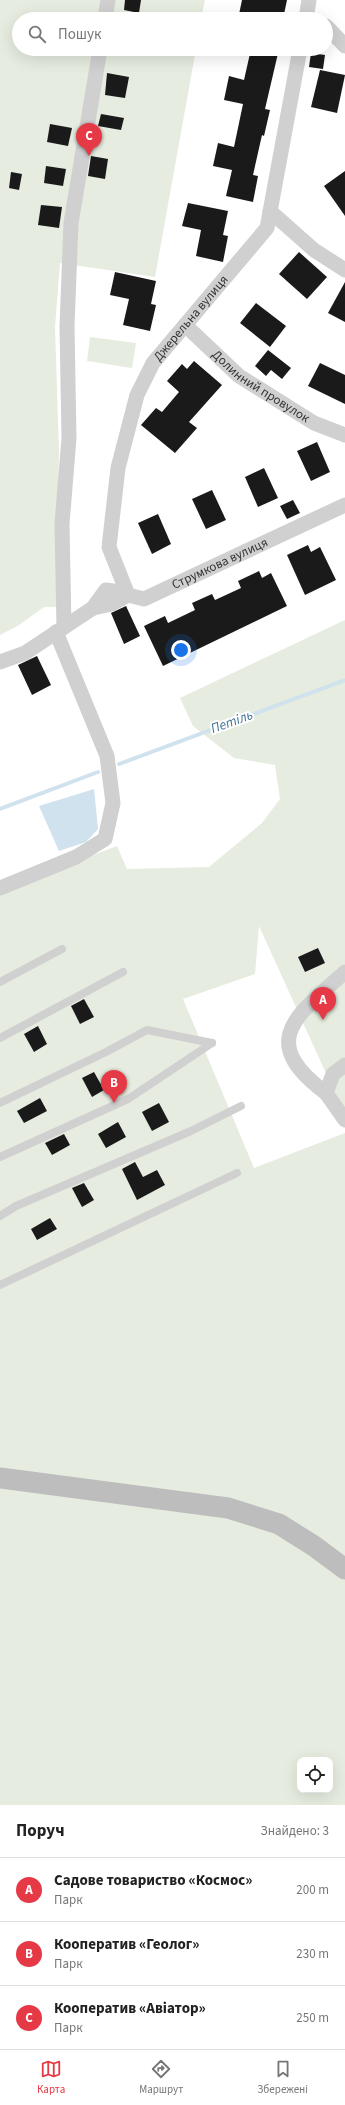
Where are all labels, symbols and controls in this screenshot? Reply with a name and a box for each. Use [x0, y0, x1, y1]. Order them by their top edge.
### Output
search box [12, 12, 333, 56]
icon: search [26, 23, 48, 45]
text: Пошук [58, 24, 101, 45]
pin: C [76, 123, 102, 156]
street label: Джерельна вулиця [149, 271, 232, 365]
street label: Долинний провулок [208, 346, 314, 427]
street label: Струмкова вулиця [169, 533, 271, 594]
your location [171, 640, 191, 660]
water label: Петіль [208, 705, 256, 739]
pin: A [310, 987, 336, 1020]
pin: B [101, 1070, 127, 1103]
map controls [297, 1757, 333, 1793]
button: locate [297, 1757, 333, 1793]
text: Поруч [16, 1819, 65, 1843]
text: Знайдено: 3 [261, 1822, 329, 1840]
text: Садове товариство «Космос» [54, 1870, 252, 1891]
text: A [25, 1881, 33, 1899]
text: 200 m [296, 1881, 329, 1899]
text: Парк [54, 1891, 83, 1909]
text: Кооператив «Геолог» [54, 1934, 200, 1955]
text: B [25, 1945, 33, 1963]
text: 230 m [296, 1945, 329, 1963]
text: Парк [54, 1955, 83, 1973]
text: Кооператив «Авіатор» [54, 1998, 206, 2019]
text: C [25, 2009, 33, 2027]
text: 250 m [296, 2009, 329, 2027]
text: Парк [54, 2019, 83, 2037]
tab: Карта [37, 2058, 65, 2097]
tab: Маршрут [139, 2058, 183, 2097]
tab: Збережені [257, 2058, 308, 2097]

